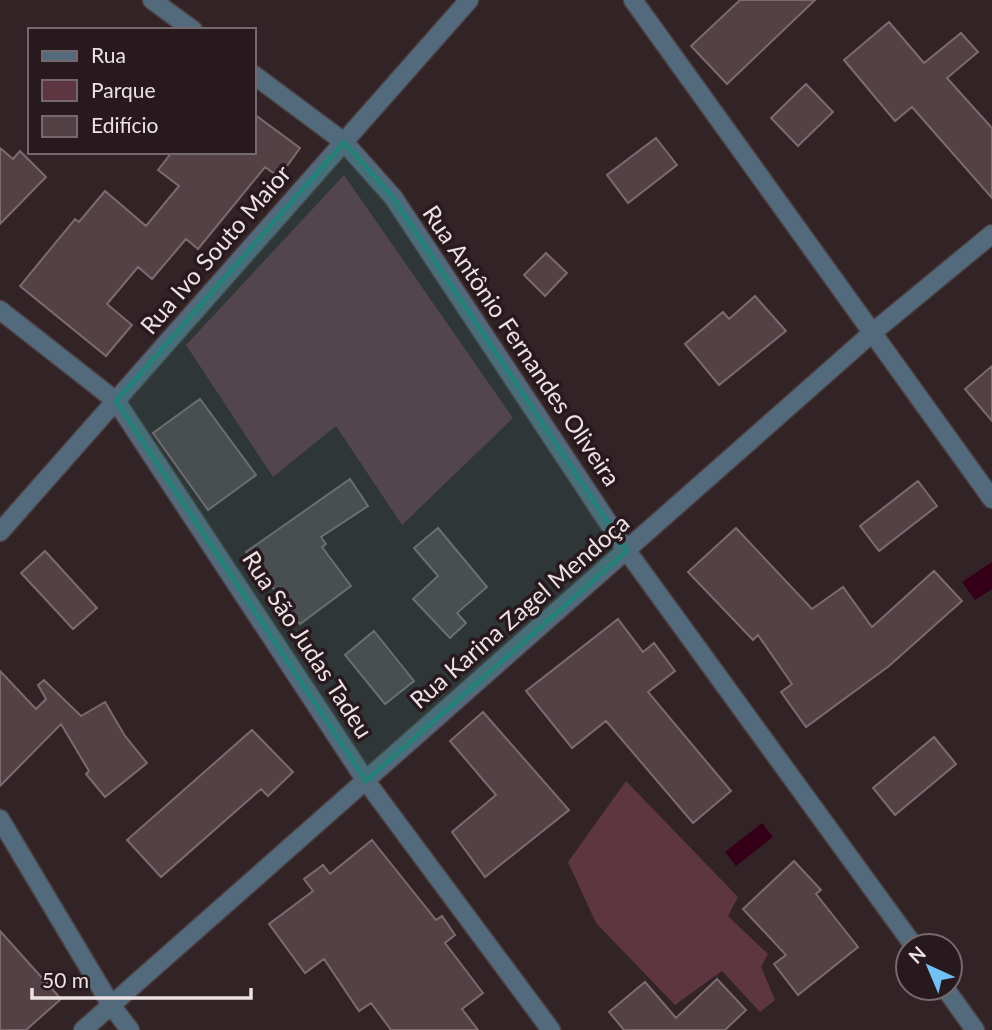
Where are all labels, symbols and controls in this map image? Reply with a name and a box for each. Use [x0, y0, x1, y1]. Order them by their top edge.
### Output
legend [28, 28, 256, 154]
text: Rua [91, 42, 126, 67]
text: Parque [91, 77, 156, 102]
text: Edifício [91, 112, 159, 137]
street label: Rua Ivo Souto Maior [134, 158, 296, 339]
street label: Rua Antônio Fernandes Oliveira [417, 199, 627, 491]
street label: Rua Karina Zagel Mendoça [403, 508, 635, 714]
street label: Rua São Judas Tadeu [237, 545, 380, 743]
north arrow [894, 932, 964, 1002]
text: N [904, 941, 930, 968]
scale bar [32, 956, 250, 1000]
text: 50 m [42, 967, 89, 992]

